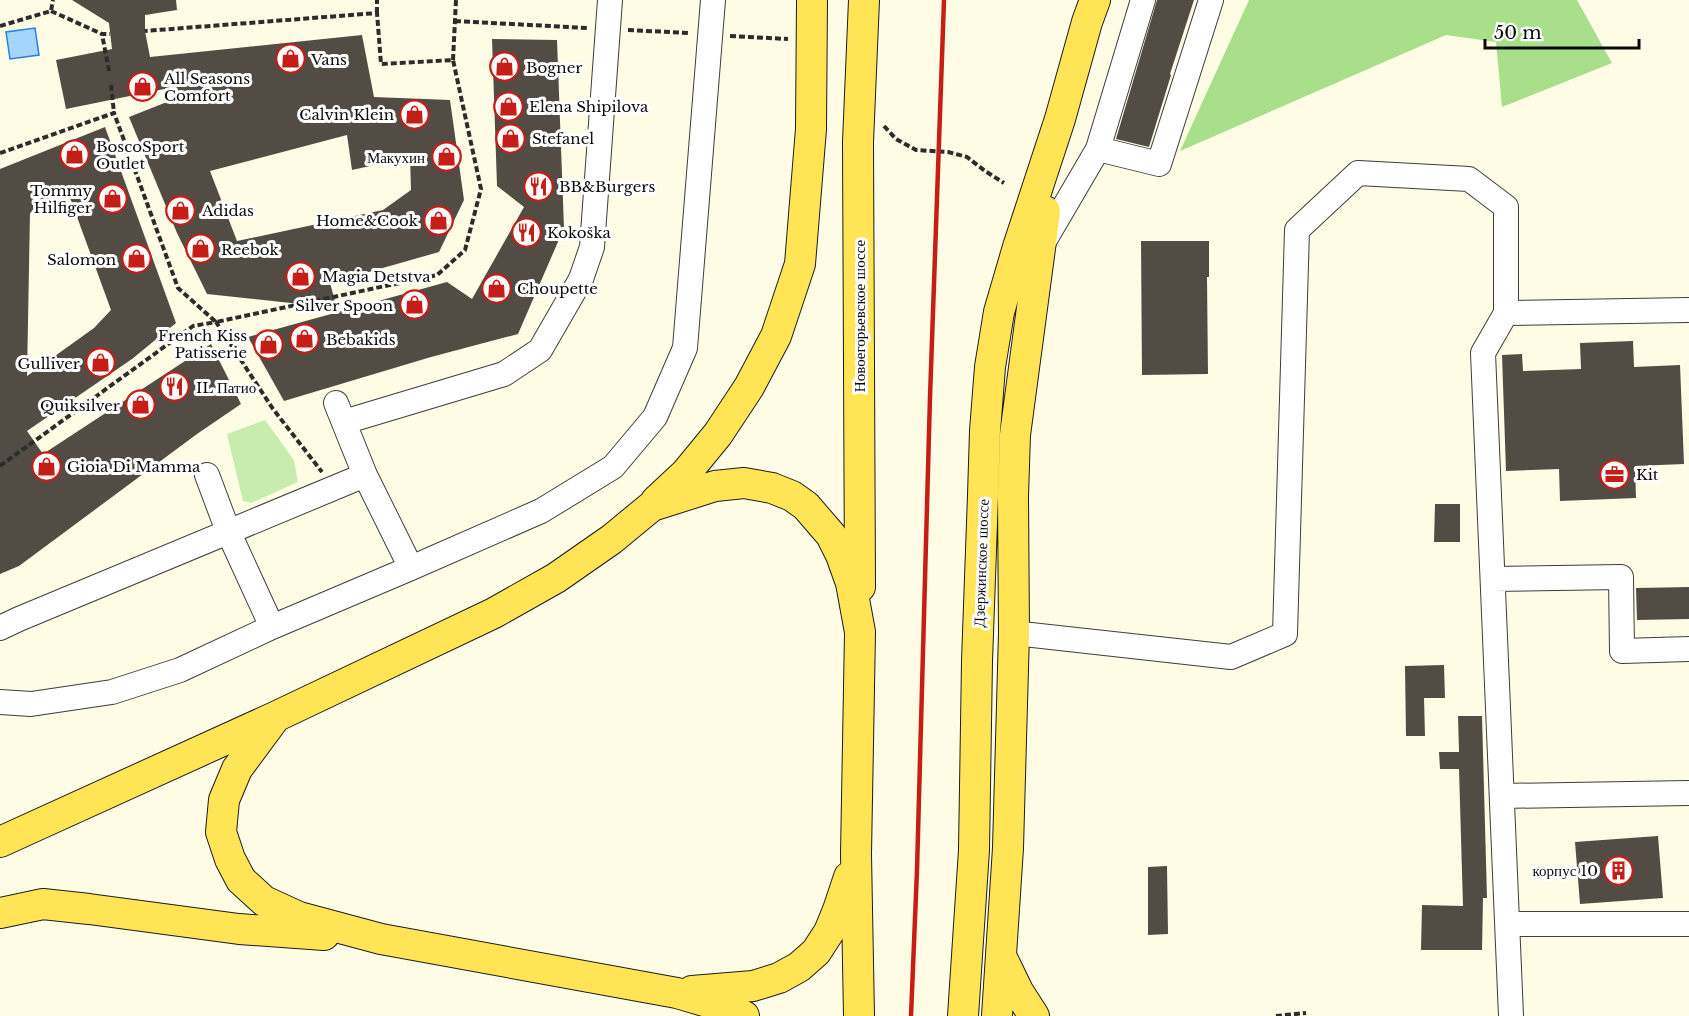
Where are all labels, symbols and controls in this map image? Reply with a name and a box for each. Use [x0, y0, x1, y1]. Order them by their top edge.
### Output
scale bar [1485, 12, 1640, 50]
text: 50 m [1494, 22, 1542, 44]
shop icon: Vans [274, 43, 306, 75]
place label: Vans [310, 50, 347, 69]
shop icon: Bogner [489, 51, 521, 83]
place label: Bogner [526, 58, 583, 77]
place label: All Seasons Comfort [163, 69, 250, 105]
shop icon: All Seasons Comfort [127, 71, 159, 103]
shop icon: Elena Shipilova [492, 90, 524, 122]
place label: Elena Shipilova [529, 97, 649, 116]
shop icon: Calvin Klein [399, 98, 431, 130]
place label: Calvin Klein [299, 105, 394, 124]
shop icon: Stefanel [495, 122, 527, 154]
place label: Stefanel [532, 129, 594, 148]
place label: BoscoSport Outlet [96, 137, 185, 173]
shop icon: BoscoSport Outlet [59, 139, 91, 171]
shop icon: Макухин [430, 141, 462, 173]
place label: Макухин [367, 148, 425, 167]
restaurant icon: BB&Burgers [522, 170, 554, 202]
place label: BB&Burgers [559, 177, 655, 196]
place label: Tommy Hilfiger [30, 181, 93, 217]
shop icon: Tommy Hilfiger [97, 183, 129, 215]
shop icon: Adidas [165, 194, 197, 226]
place label: Adidas [201, 201, 254, 220]
shop icon: Home&Cook [423, 204, 455, 236]
place label: Home&Cook [316, 211, 419, 230]
restaurant icon: Kokoška [510, 216, 542, 248]
place label: Kokoška [547, 223, 612, 242]
shop icon: Reebok [184, 233, 216, 265]
street label: Новоегорьевское шоссе [850, 239, 869, 392]
place label: Reebok [221, 240, 280, 259]
shop icon: Salomon [121, 243, 153, 275]
place label: Salomon [47, 250, 116, 269]
shop icon: Magia Detstva [285, 260, 317, 292]
place label: Magia Detstva [322, 267, 431, 286]
shop icon: Choupette [480, 272, 512, 304]
place label: Choupette [517, 279, 598, 298]
shop icon: Silver Spoon [398, 289, 430, 321]
place label: Silver Spoon [295, 296, 393, 315]
shop icon: Bebakids [289, 323, 321, 355]
place label: French Kiss Patisserie [158, 326, 247, 362]
shop icon: French Kiss Patisserie [252, 328, 284, 360]
place label: Bebakids [326, 330, 396, 349]
shop icon: Gulliver [85, 347, 117, 379]
place label: Gulliver [18, 354, 81, 373]
restaurant icon: IL Патио [159, 371, 191, 403]
place label: IL Патио [196, 378, 256, 397]
shop icon: Quiksilver [125, 389, 157, 421]
place label: Quiksilver [40, 396, 121, 415]
shop icon: Gioia Di Mamma [30, 450, 62, 482]
place label: Gioia Di Mamma [67, 457, 201, 476]
office icon: Kit [1599, 458, 1631, 490]
place label: Kit [1636, 465, 1659, 484]
street label: Дзержинское шоссе [969, 498, 993, 628]
building icon: корпус 10 [1603, 854, 1635, 886]
place label: корпус 10 [1533, 861, 1598, 880]

